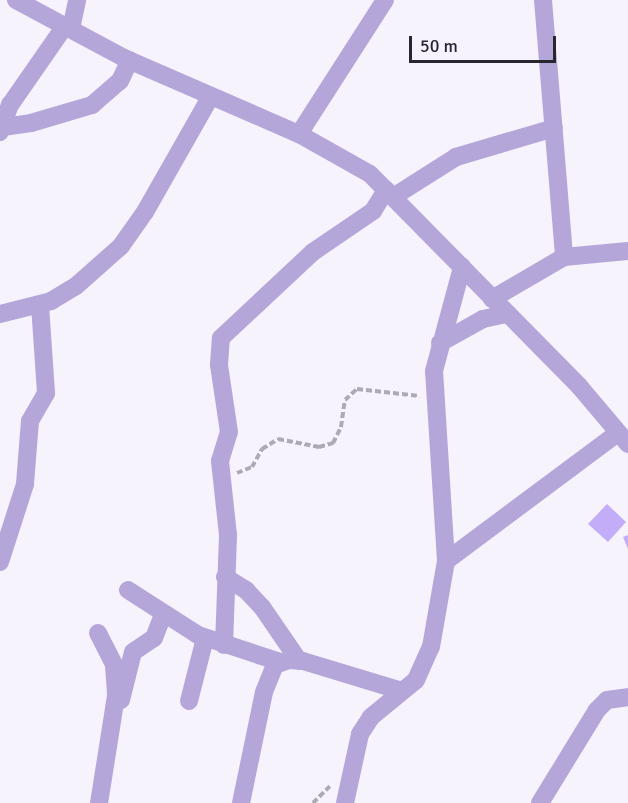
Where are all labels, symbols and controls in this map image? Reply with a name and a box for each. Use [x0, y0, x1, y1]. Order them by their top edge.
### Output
scale bar [412, 24, 559, 62]
text: 50 m [420, 35, 458, 57]

